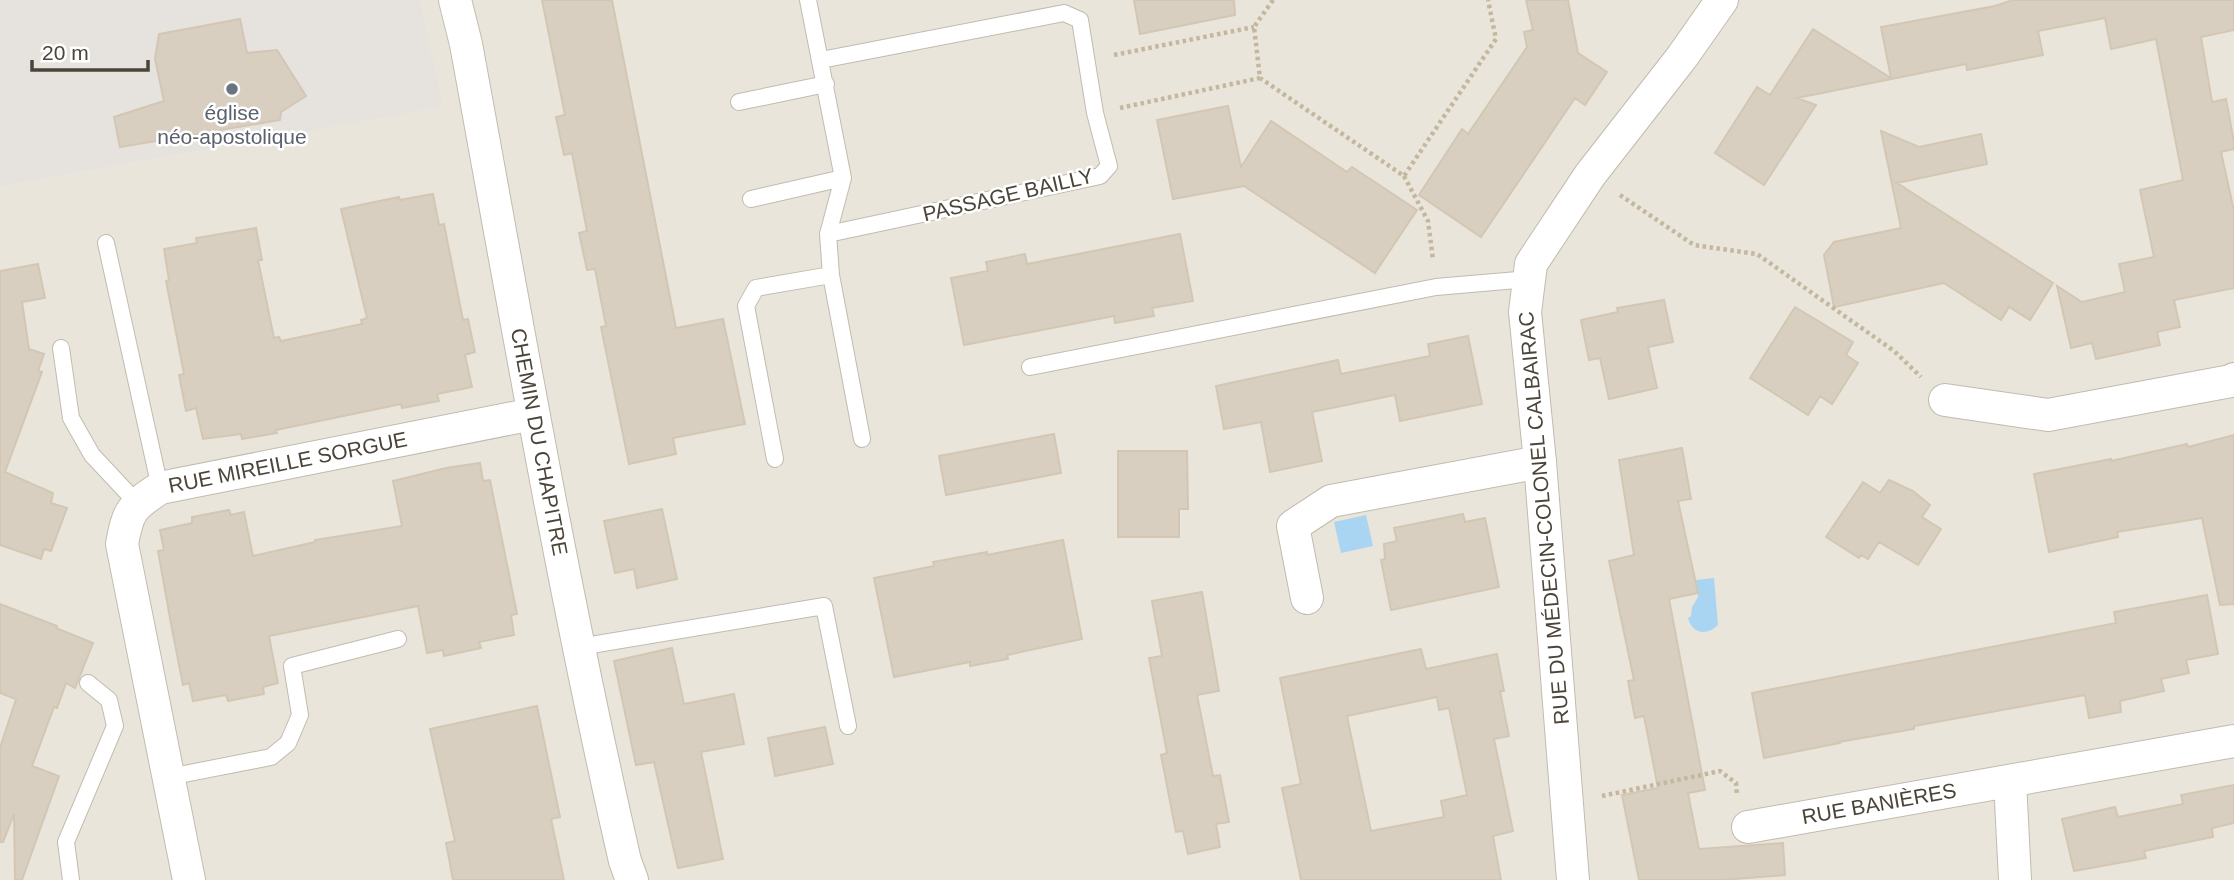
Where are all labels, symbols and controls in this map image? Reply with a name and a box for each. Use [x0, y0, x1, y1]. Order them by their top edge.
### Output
scale bar [32, 28, 147, 72]
text: 20 m [42, 41, 89, 64]
marker: église néo-apostolique [224, 81, 240, 97]
place label: église néo-apostolique [157, 101, 307, 148]
street label: PASSAGE BAILLY [920, 164, 1095, 225]
street label: RUE DU MÉDECIN-COLONEL CALBAIRAC [1514, 311, 1573, 726]
street label: CHEMIN DU CHAPITRE [507, 326, 572, 558]
street label: RUE MIREILLE SORGUE [166, 427, 409, 497]
street label: RUE BANIÈRES [1800, 778, 1958, 828]

